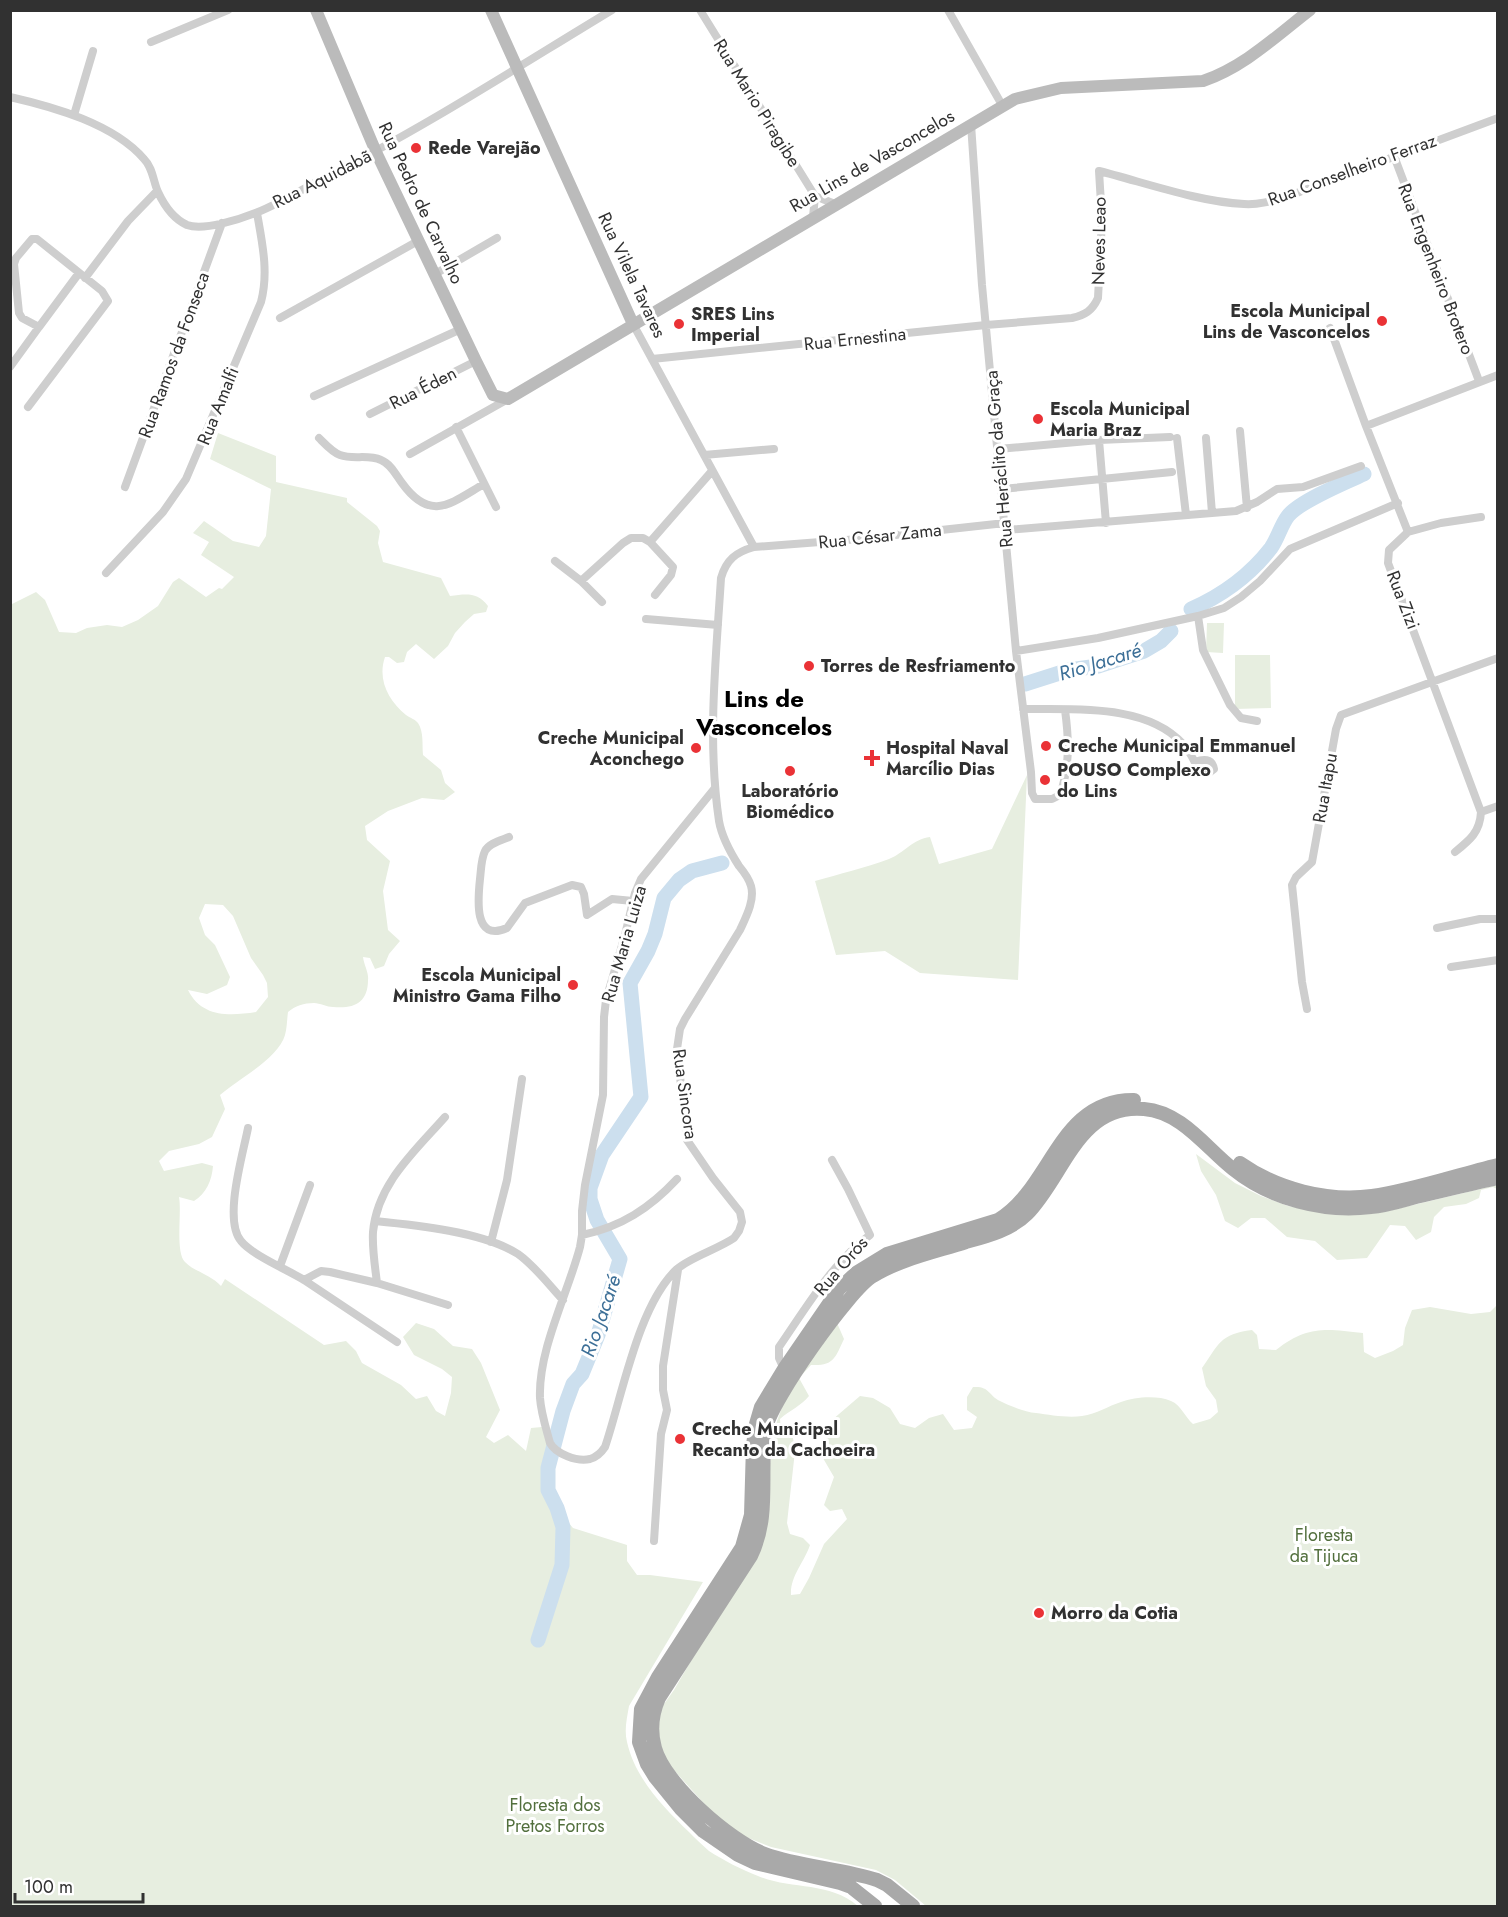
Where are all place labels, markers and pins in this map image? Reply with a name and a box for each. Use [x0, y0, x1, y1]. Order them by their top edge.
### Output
place label: Rede Varejão [428, 135, 541, 161]
marker: Rede Varejão [409, 141, 423, 155]
place label: Escola Municipal Lins de Vasconcelos [1203, 298, 1370, 345]
place label: SRES Lins Imperial [691, 301, 774, 348]
marker: Escola Municipal Lins de Vasconcelos [1375, 314, 1389, 328]
marker: SRES Lins Imperial [672, 317, 686, 331]
place label: Escola Municipal Maria Braz [1050, 396, 1190, 443]
marker: Escola Municipal Maria Braz [1031, 412, 1045, 426]
place label: Torres de Resfriamento [821, 653, 1016, 679]
marker: Torres de Resfriamento [802, 659, 816, 673]
place label: Creche Municipal Aconchego [538, 725, 684, 772]
place label: Creche Municipal Emmanuel [1058, 733, 1296, 759]
place label: Hospital Naval Marcílio Dias [886, 735, 1009, 782]
marker: Creche Municipal Emmanuel [1039, 739, 1053, 753]
marker: Creche Municipal Aconchego [689, 741, 703, 755]
marker: Hospital Naval Marcílio Dias [863, 749, 881, 767]
place label: POUSO Complexo do Lins [1057, 757, 1211, 804]
marker: Laboratório Biomédico [783, 764, 797, 778]
marker: POUSO Complexo do Lins [1038, 773, 1052, 787]
place label: Laboratório Biomédico [741, 778, 839, 825]
place label: Escola Municipal Ministro Gama Filho [393, 962, 561, 1009]
marker: Escola Municipal Ministro Gama Filho [566, 978, 580, 992]
place label: Creche Municipal Recanto da Cachoeira [692, 1416, 875, 1463]
marker: Creche Municipal Recanto da Cachoeira [673, 1432, 687, 1446]
place label: Morro da Cotia [1051, 1600, 1178, 1626]
marker: Morro da Cotia [1032, 1606, 1046, 1620]

